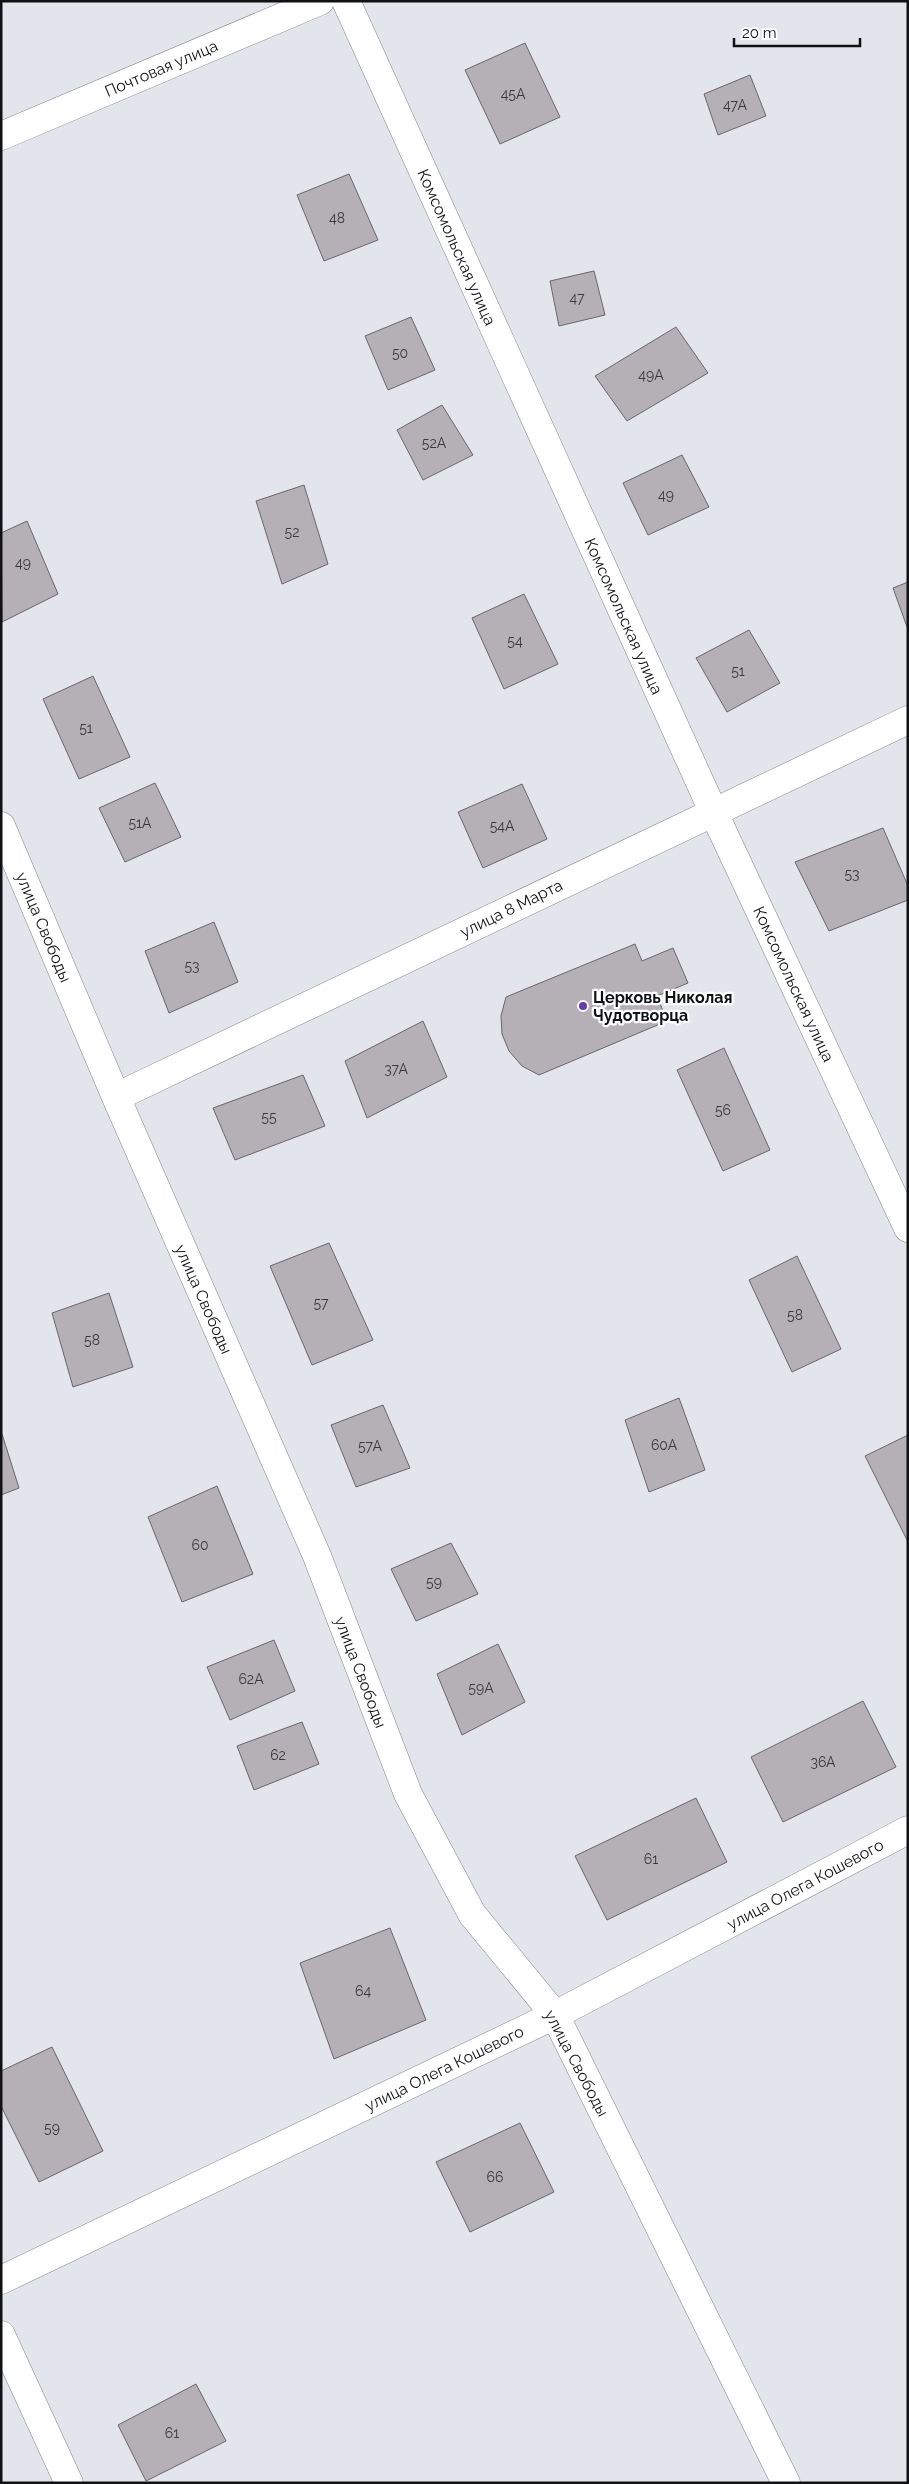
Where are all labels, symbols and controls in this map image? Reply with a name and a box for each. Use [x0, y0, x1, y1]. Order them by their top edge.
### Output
scale bar [734, 15, 860, 47]
text: 20 m [742, 24, 777, 42]
street label: Почтовая улица [102, 36, 221, 101]
house number: 45А [501, 86, 526, 102]
house number: 47А [723, 97, 747, 113]
street label: Комсомольская улица [413, 166, 500, 328]
house number: 48 [329, 210, 345, 226]
house number: 47 [569, 290, 585, 306]
house number: 50 [392, 345, 408, 361]
house number: 49А [638, 367, 664, 383]
house number: 52А [422, 435, 447, 451]
house number: 49 [658, 487, 674, 503]
house number: 52 [285, 524, 299, 540]
street label: Комсомольская улица [580, 535, 667, 697]
house number: 49 [15, 555, 31, 571]
house number: 54 [507, 633, 523, 649]
house number: 51 [731, 663, 745, 679]
house number: 51 [79, 720, 93, 736]
house number: 51А [128, 815, 152, 831]
house number: 54А [490, 818, 515, 834]
house number: 53 [844, 866, 860, 882]
street label: улица Свободы [12, 869, 75, 985]
street label: улица 8 Марта [457, 875, 566, 941]
street label: Комсомольская улица [749, 904, 838, 1065]
house number: 53 [184, 958, 200, 974]
place label: Церковь Николая Чудотворца [593, 988, 732, 1025]
marker: Церковь Николая Чудотворца [577, 1000, 589, 1012]
house number: 37А [384, 1061, 408, 1077]
house number: 56 [715, 1102, 731, 1118]
house number: 55 [261, 1109, 277, 1125]
street label: улица Свободы [171, 1242, 236, 1357]
house number: 57 [313, 1295, 329, 1311]
house number: 58 [787, 1307, 803, 1323]
house number: 58 [84, 1332, 100, 1348]
house number: 60А [651, 1437, 678, 1453]
house number: 57А [358, 1438, 382, 1454]
house number: 60 [191, 1537, 209, 1553]
house number: 59 [426, 1574, 442, 1590]
street label: улица Свободы [331, 1614, 391, 1731]
house number: 62А [238, 1671, 264, 1687]
house number: 59А [468, 1680, 494, 1696]
house number: 62 [270, 1747, 286, 1763]
house number: 36А [810, 1754, 836, 1770]
street label: улица Олега Кошевого [724, 1835, 887, 1934]
house number: 61 [644, 1851, 658, 1867]
house number: 64 [355, 1983, 371, 1999]
street label: улица Свободы [541, 2007, 613, 2120]
street label: улица Олега Кошевого [362, 2022, 527, 2115]
house number: 59 [44, 2120, 60, 2136]
house number: 66 [487, 2169, 503, 2185]
house number: 61 [165, 2425, 179, 2441]

